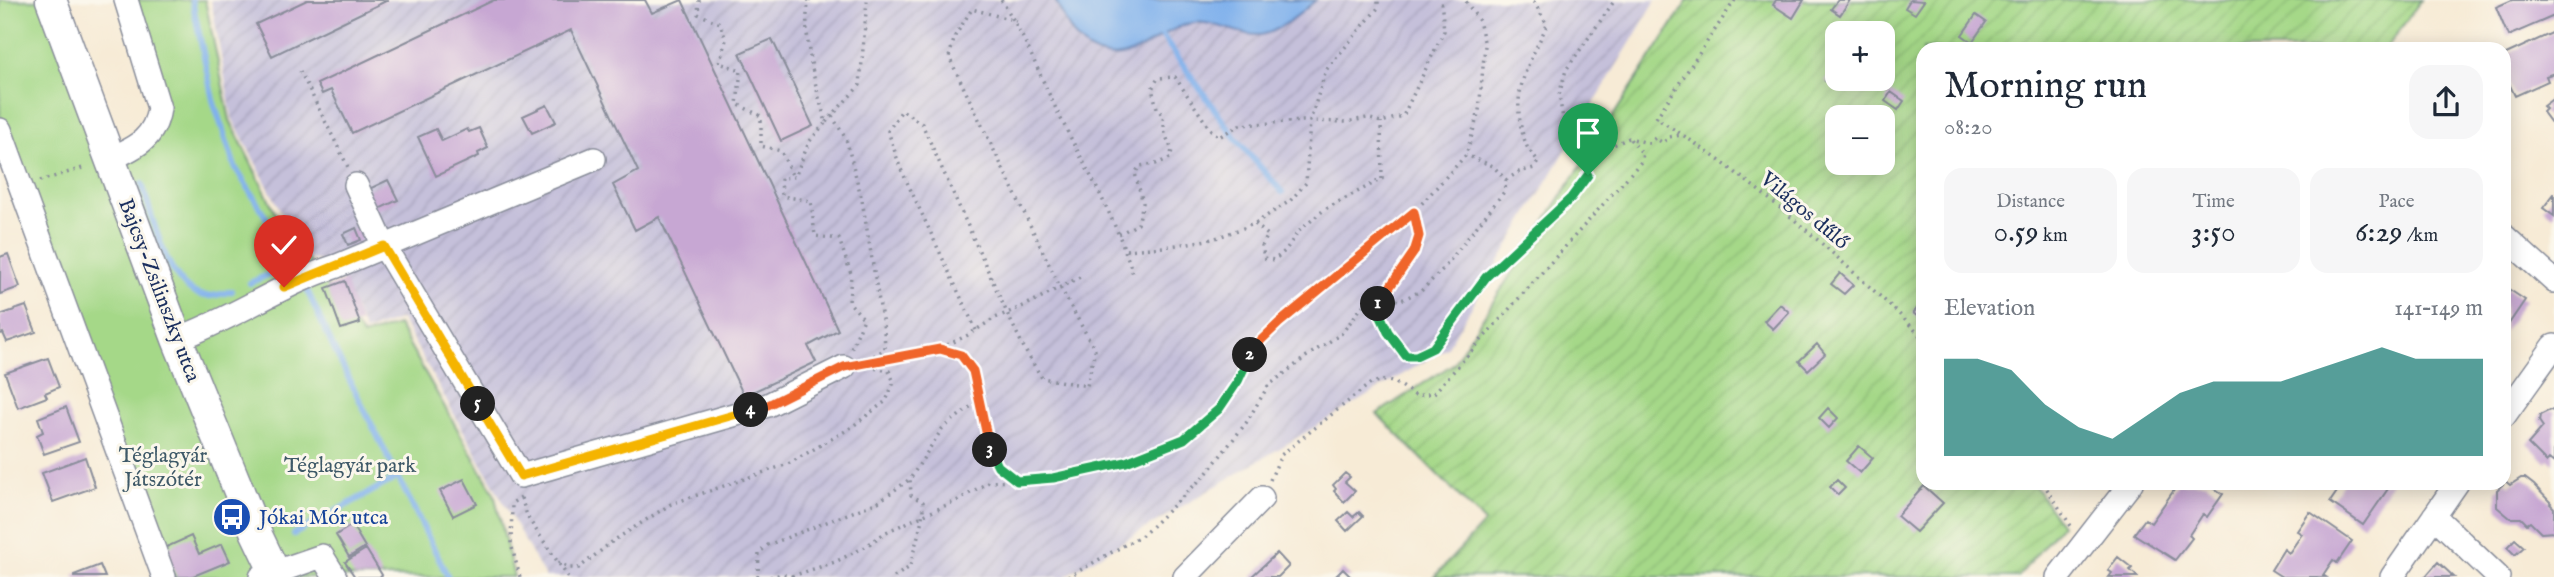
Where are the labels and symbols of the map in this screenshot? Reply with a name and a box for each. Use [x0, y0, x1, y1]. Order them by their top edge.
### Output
pin [1558, 103, 1618, 175]
street label: Világos dűlő [1753, 166, 1854, 256]
street label: Bajcsy-Zsilinszky utca [111, 195, 206, 387]
pin [254, 215, 314, 287]
pin: 1 [1360, 286, 1396, 322]
pin: 2 [1232, 338, 1268, 372]
pin: 5 [461, 386, 496, 422]
pin: 4 [734, 392, 768, 428]
pin: 3 [972, 433, 1007, 468]
park label: Téglagyár Játszótér [119, 443, 207, 494]
park label: Téglagyár park [284, 453, 417, 480]
bus stop icon: Jókai Mór utca [211, 496, 253, 538]
place label: Jókai Mór utca [257, 505, 389, 532]

